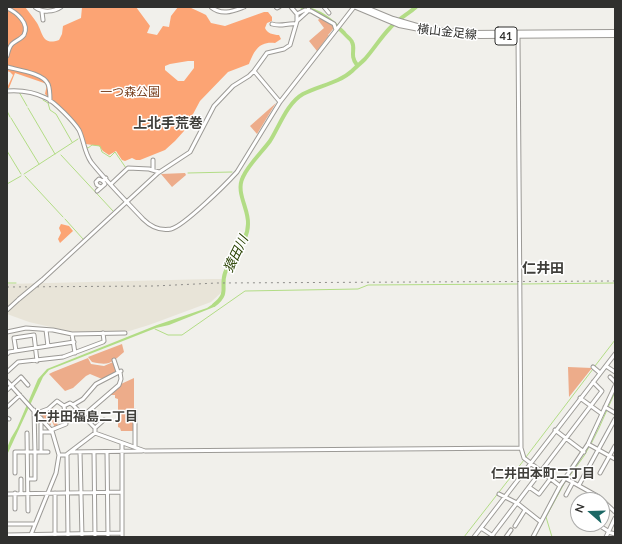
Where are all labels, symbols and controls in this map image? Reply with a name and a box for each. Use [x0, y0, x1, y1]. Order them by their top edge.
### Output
street label: 横山金足線 [416, 22, 478, 42]
road number: 41 [495, 27, 517, 45]
park label: 一つ森公園 [100, 85, 160, 99]
district label: 上北手荒巻 [133, 115, 203, 131]
water label: 猿田川 [220, 233, 252, 275]
district label: 仁井田 [522, 260, 564, 276]
district label: 仁井田福島二丁目 [34, 409, 138, 425]
district label: 仁井田本町二丁目 [491, 466, 595, 482]
north arrow [570, 492, 610, 532]
text: N [572, 502, 587, 514]

